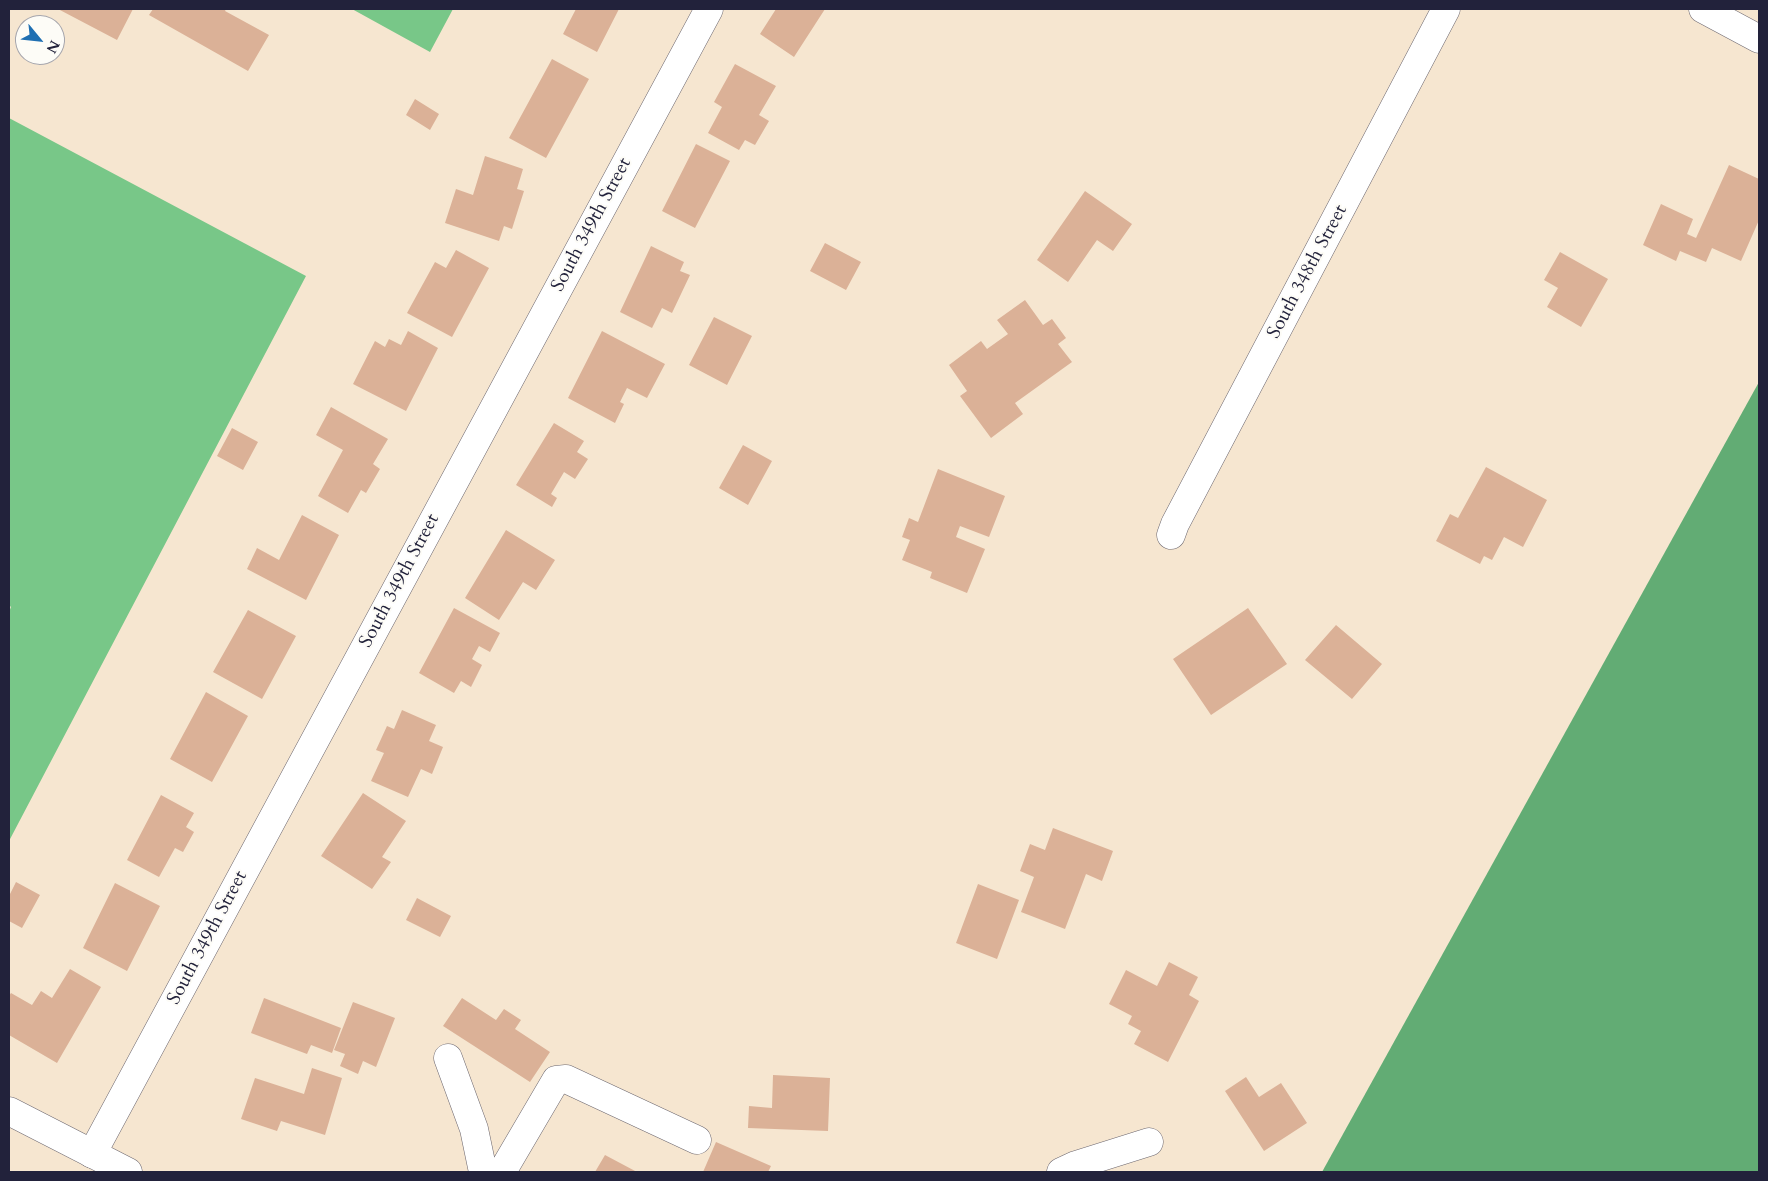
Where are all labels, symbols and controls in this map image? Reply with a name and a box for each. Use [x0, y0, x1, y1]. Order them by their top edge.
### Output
north arrow [15, 15, 65, 65]
text: N [42, 37, 64, 57]
street label: South 349th Street [547, 154, 637, 296]
street label: South 348th Street [1263, 201, 1353, 343]
street label: South 349th Street [355, 510, 445, 652]
street label: South 349th Street [163, 867, 253, 1009]

